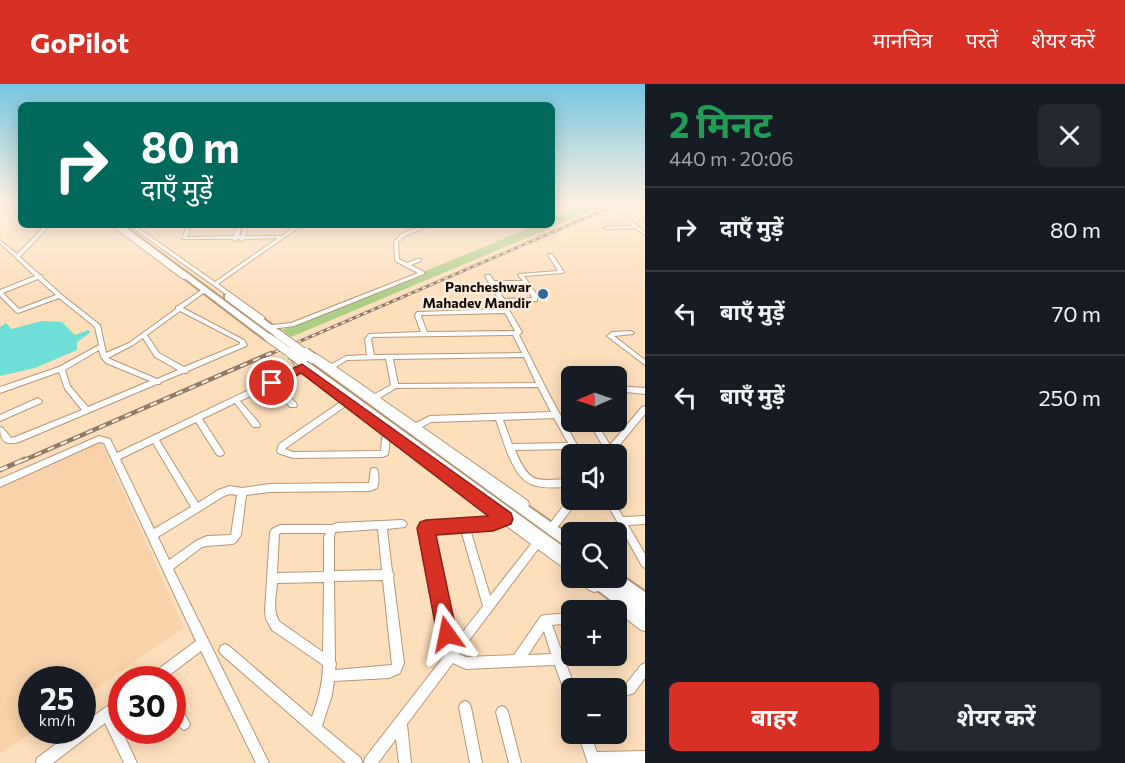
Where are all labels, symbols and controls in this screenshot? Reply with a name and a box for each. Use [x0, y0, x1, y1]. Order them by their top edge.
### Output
text: GoPilot [30, 25, 129, 59]
text: मानचित्र [873, 27, 933, 52]
text: परतें [966, 27, 998, 52]
text: शेयर करें [1031, 27, 1095, 52]
text: 2 मिनट [669, 101, 772, 145]
button: close [1038, 104, 1101, 167]
text: 80 m [141, 120, 240, 172]
icon: right [42, 126, 120, 204]
text: 440 m · 20:06 [669, 146, 794, 170]
text: दाएँ मुड़ें [141, 172, 213, 205]
icon: right [669, 213, 702, 246]
text: दाएँ मुड़ें [720, 214, 783, 241]
text: 80 m [1050, 216, 1101, 243]
place label: Pancheshwar Mahadev Mandir [422, 278, 531, 311]
marker: Pancheshwar Mahadev Mandir [536, 287, 550, 301]
icon: left [669, 297, 702, 330]
text: बाएँ मुड़ें [720, 298, 785, 325]
text: 70 m [1052, 300, 1101, 327]
pin [246, 357, 297, 408]
icon: arrive [255, 366, 288, 399]
north arrow [561, 366, 627, 432]
map controls [561, 366, 627, 744]
icon: left [669, 381, 702, 414]
text: बाएँ मुड़ें [720, 382, 785, 409]
text: 250 m [1038, 384, 1101, 411]
button: sound [561, 444, 627, 510]
button: search [561, 522, 627, 588]
button: + [561, 600, 627, 666]
position arrow [415, 602, 479, 666]
speed limit sign: 30 [108, 666, 186, 744]
button: − [561, 678, 627, 744]
text: 25 [40, 679, 74, 716]
button: बाहर [669, 682, 879, 751]
button: शेयर करें [891, 682, 1101, 751]
text: km/h [39, 711, 75, 729]

